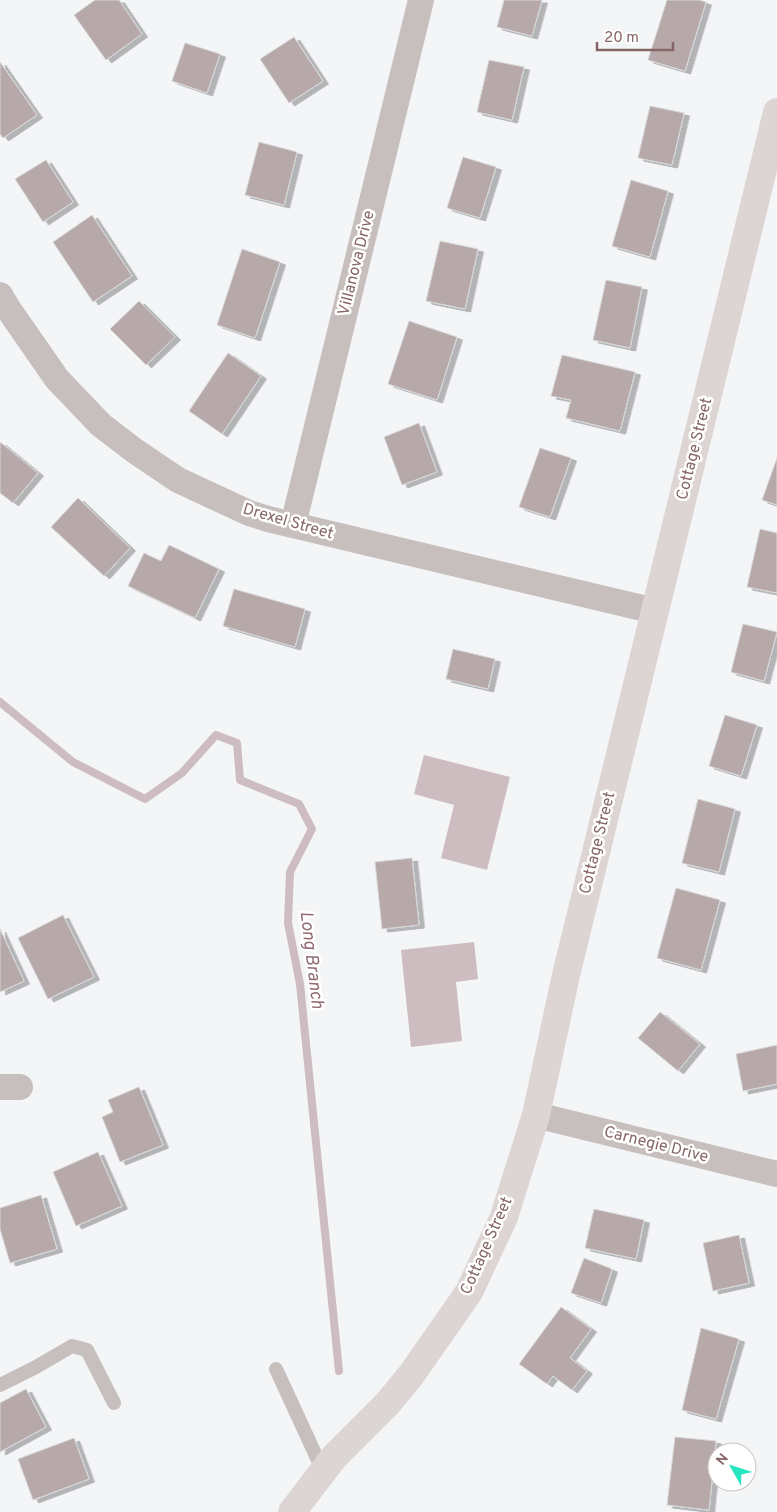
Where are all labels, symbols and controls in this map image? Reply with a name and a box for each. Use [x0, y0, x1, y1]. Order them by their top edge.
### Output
scale bar [597, 20, 673, 52]
text: 20 m [604, 29, 639, 48]
street label: Villanova Drive [334, 208, 380, 318]
street label: Cottage Street [673, 396, 717, 502]
street label: Drexel Street [240, 500, 336, 544]
street label: Cottage Street [576, 790, 620, 896]
water label: Long Branch [294, 910, 328, 1010]
street label: Carnegie Drive [602, 1122, 710, 1168]
street label: Cottage Street [457, 1194, 517, 1298]
north arrow [707, 1442, 757, 1492]
text: N [713, 1451, 733, 1469]

